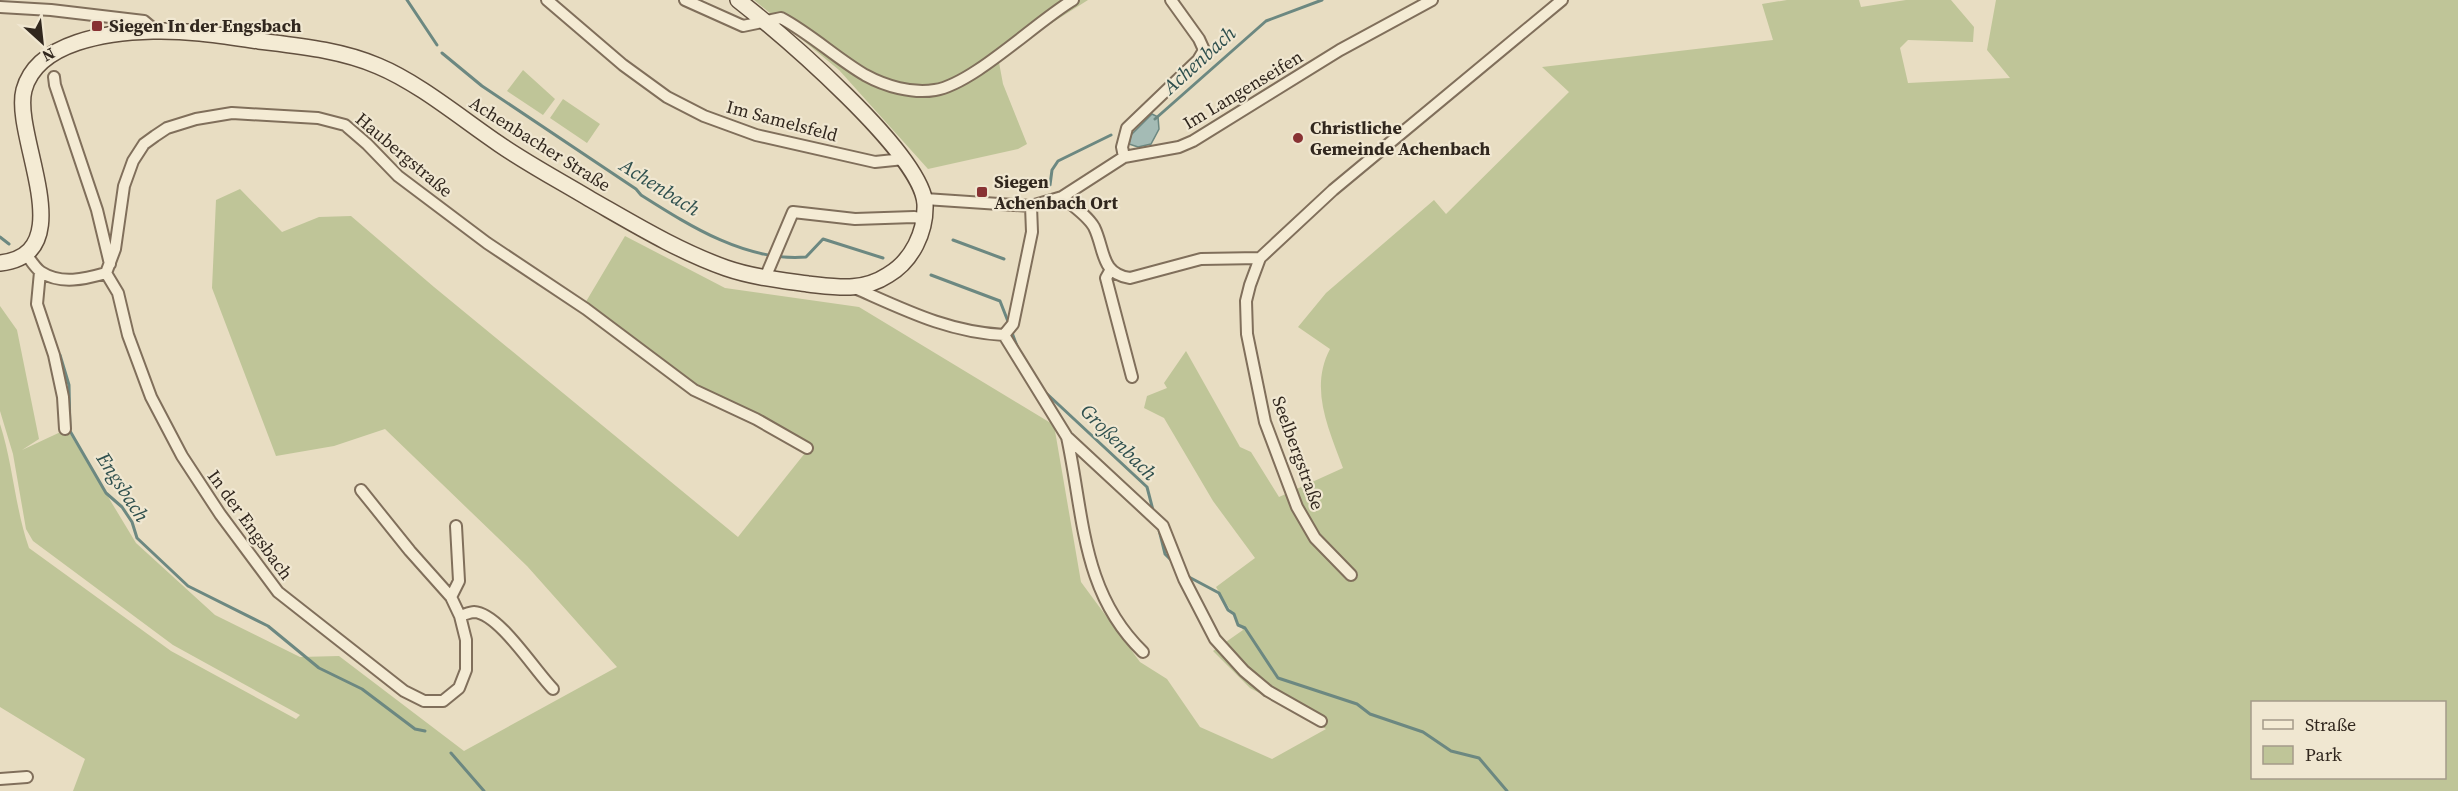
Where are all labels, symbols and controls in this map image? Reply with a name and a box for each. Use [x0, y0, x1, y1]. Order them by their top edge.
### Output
north arrow [12, 12, 72, 72]
place label: Siegen In der Engsbach [109, 13, 302, 38]
marker: Siegen In der Engsbach [90, 19, 104, 33]
water label: Achenbach [1155, 19, 1242, 101]
text: N [38, 43, 59, 68]
street label: Im Langenseifen [1178, 44, 1307, 135]
street label: Achenbacher Straße [465, 90, 616, 197]
street label: Im Samelsfeld [724, 94, 841, 147]
street label: Haubergstraße [350, 107, 458, 203]
place label: Christliche Gemeinde Achenbach [1310, 115, 1490, 161]
marker: Christliche Gemeinde Achenbach [1291, 131, 1305, 145]
water label: Achenbach [614, 151, 706, 223]
place label: Siegen Achenbach Ort [994, 169, 1118, 215]
marker: Siegen Achenbach Ort [975, 185, 989, 199]
street label: Seelbergstraße [1266, 393, 1331, 513]
water label: Großenbach [1074, 397, 1164, 487]
water label: Engsbach [89, 446, 156, 527]
street label: In der Engsbach [202, 465, 299, 585]
legend [2251, 701, 2446, 779]
text: Straße [2305, 712, 2356, 737]
text: Park [2305, 742, 2342, 767]

